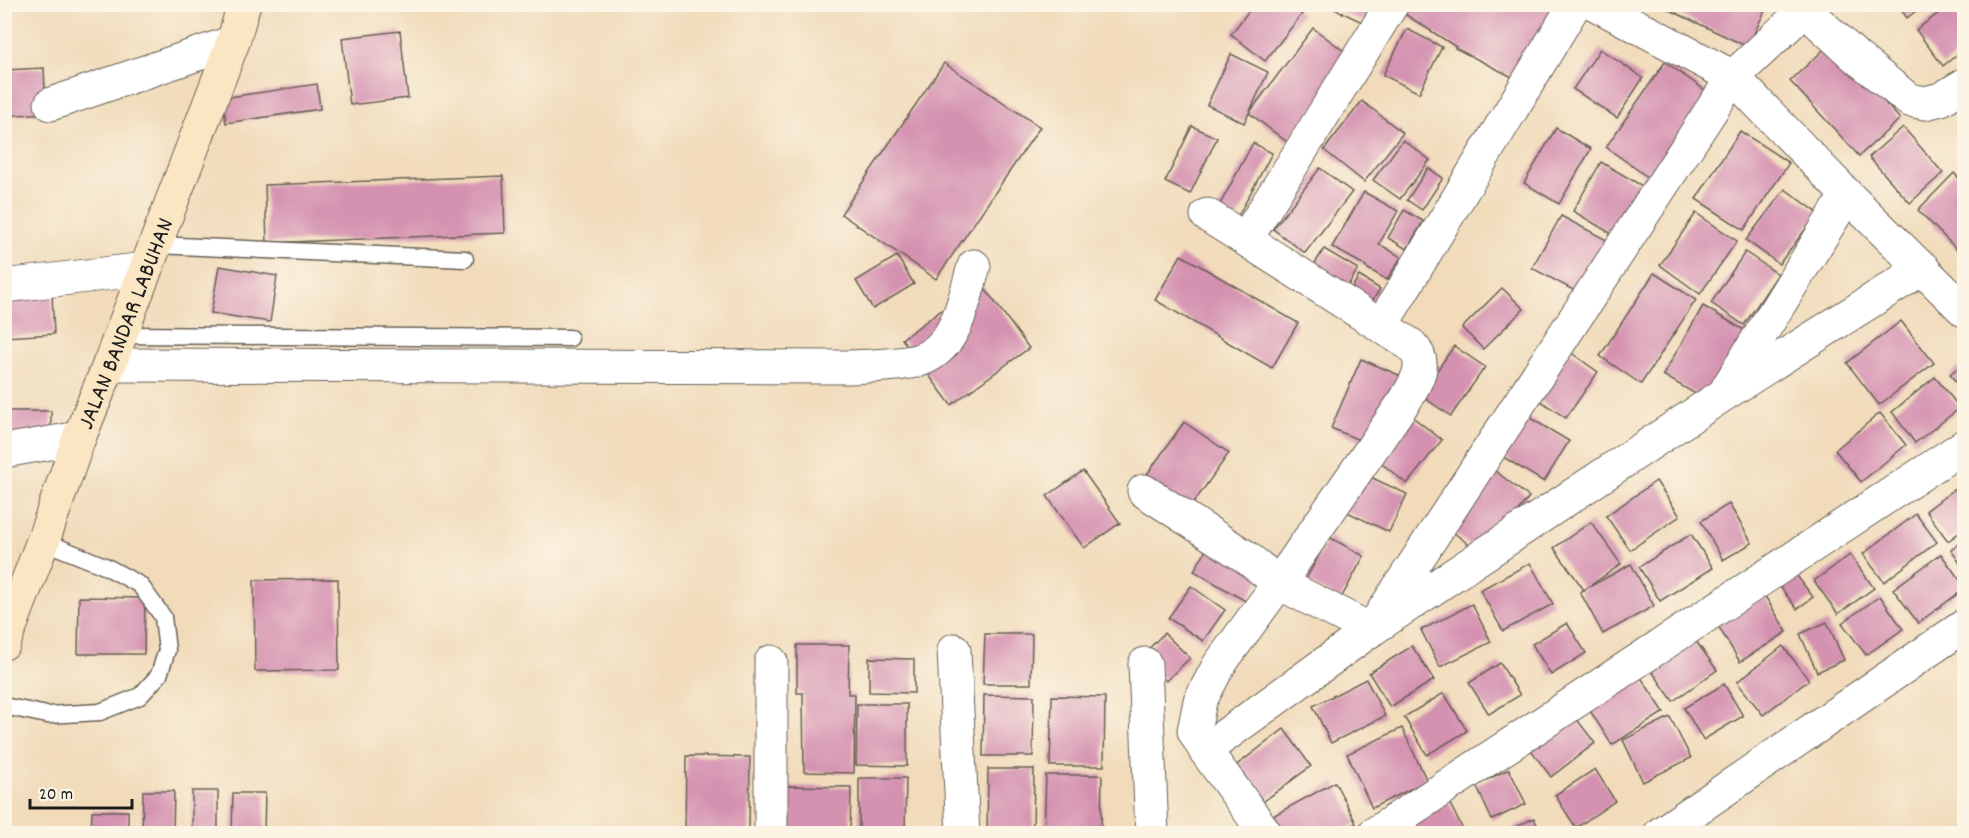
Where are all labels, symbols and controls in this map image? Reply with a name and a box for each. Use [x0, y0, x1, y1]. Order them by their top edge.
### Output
street label: JALAN BANDAR LABUHAN [70, 213, 184, 435]
scale bar [30, 772, 132, 810]
text: 20 m [39, 783, 73, 808]

